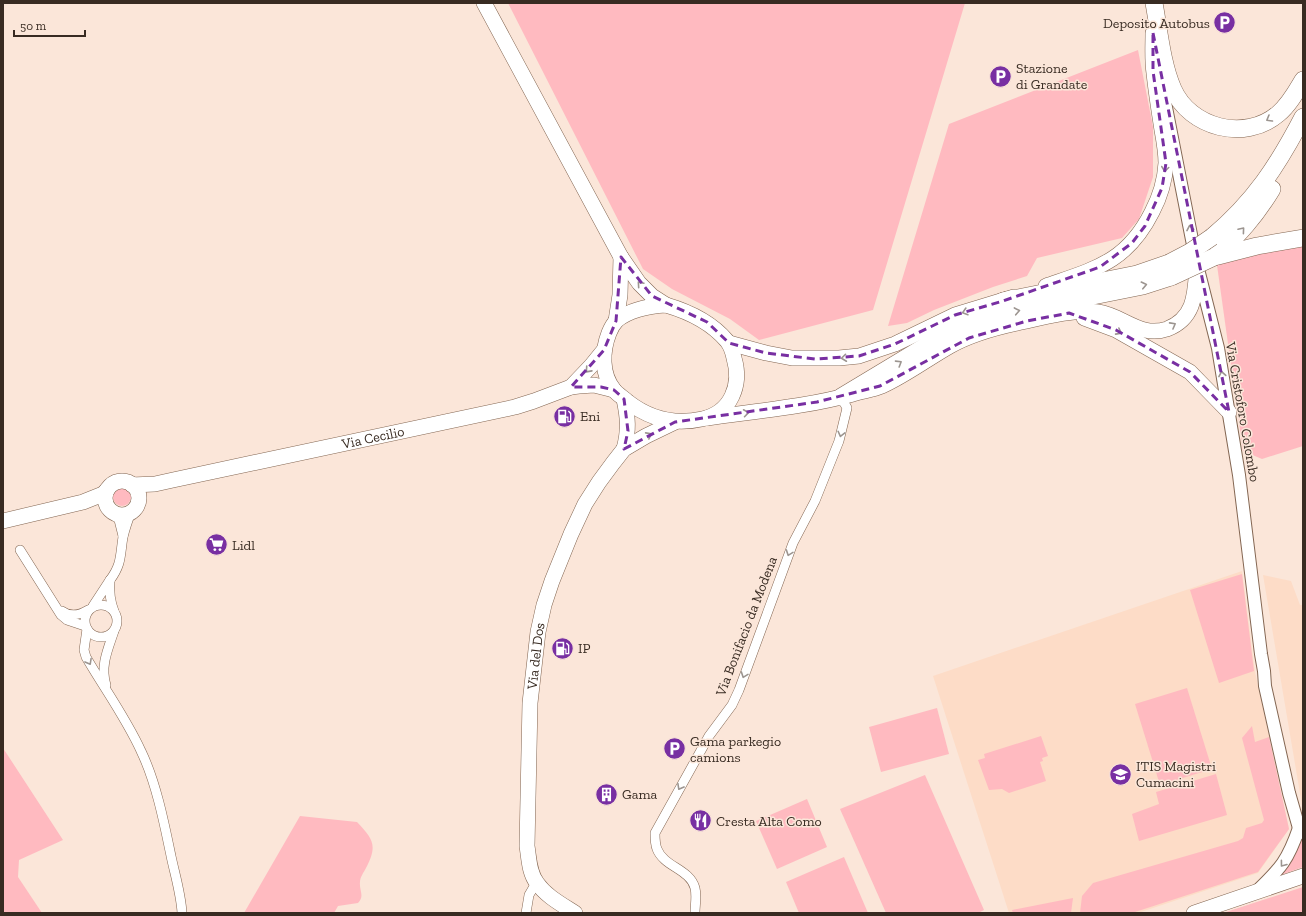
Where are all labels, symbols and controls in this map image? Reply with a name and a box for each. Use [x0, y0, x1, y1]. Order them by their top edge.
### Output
parking icon: Deposito Autobus [1212, 10, 1238, 36]
scale bar [14, 12, 85, 38]
place label: Deposito Autobus [1103, 15, 1210, 32]
text: 50 m [20, 19, 47, 33]
place label: Stazione di Grandate [1016, 60, 1088, 93]
parking icon: Stazione di Grandate [987, 63, 1013, 89]
one-way arrow [1266, 115, 1273, 122]
one-way arrow [1161, 166, 1170, 172]
one-way arrow [1186, 225, 1194, 231]
one-way arrow [1238, 227, 1245, 235]
one-way arrow [638, 281, 645, 289]
one-way arrow [1141, 282, 1148, 290]
one-way arrow [962, 307, 969, 315]
one-way arrow [1014, 307, 1020, 315]
one-way arrow [1169, 323, 1176, 330]
one-way arrow [1115, 327, 1122, 334]
street label: Via Cristoforo Colombo [1222, 340, 1263, 483]
one-way arrow [841, 353, 847, 362]
one-way arrow [895, 360, 902, 367]
one-way arrow [586, 365, 593, 372]
one-way arrow [1218, 371, 1227, 377]
fuel station icon: Eni [551, 403, 577, 429]
place label: Eni [580, 408, 600, 425]
one-way arrow [743, 409, 749, 418]
street label: Via Cecilio [339, 423, 406, 453]
one-way arrow [837, 430, 846, 437]
one-way arrow [645, 432, 652, 439]
supermarket icon: Lidl [204, 532, 230, 558]
place label: Lidl [232, 537, 255, 554]
one-way arrow [785, 549, 794, 556]
street label: Via Bonifacio da Modena [712, 554, 781, 699]
street label: Via del Dos [523, 621, 549, 691]
fuel station icon: IP [549, 635, 575, 661]
place label: IP [578, 640, 591, 657]
one-way arrow [84, 658, 92, 665]
one-way arrow [741, 671, 749, 678]
place label: Gama parkegio camions [690, 733, 781, 766]
parking icon: Gama parkegio camions [661, 736, 687, 762]
place label: ITIS Magistri Cumacini [1136, 758, 1216, 791]
school or university icon: ITIS Magistri Cumacini [1108, 761, 1134, 787]
building icon: Gama [593, 781, 619, 807]
one-way arrow [677, 783, 685, 790]
place label: Gama [622, 786, 658, 803]
restaurant icon: Cresta Alta Como [687, 808, 713, 834]
place label: Cresta Alta Como [716, 813, 822, 830]
one-way arrow [1281, 859, 1288, 866]

